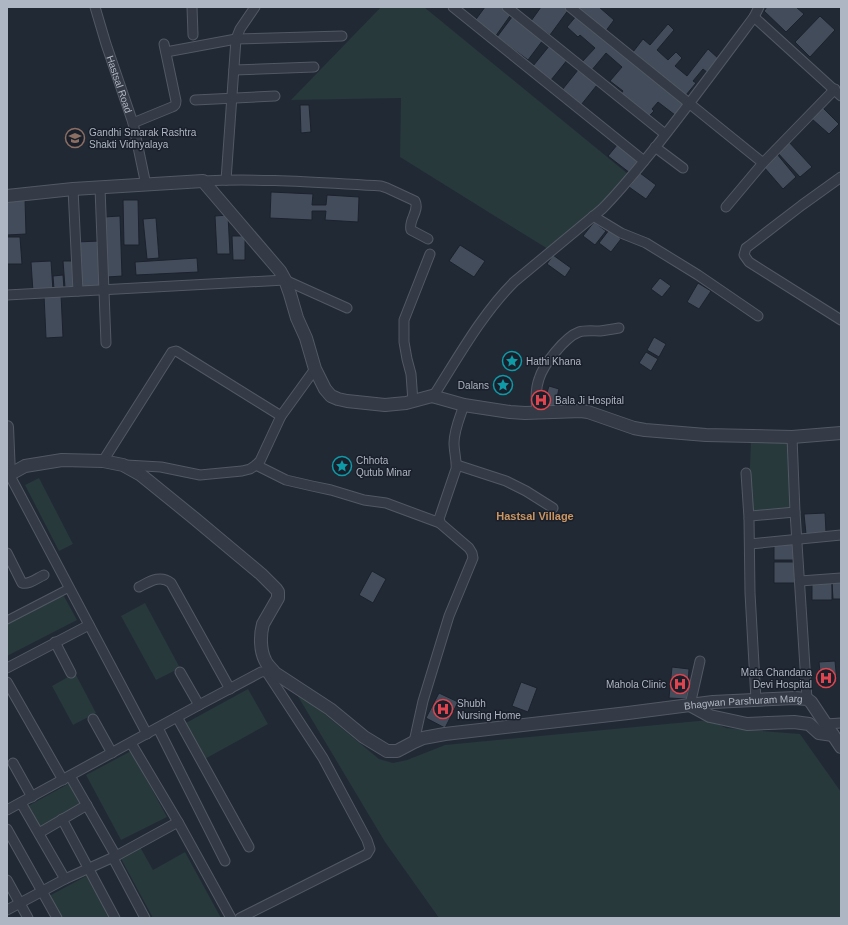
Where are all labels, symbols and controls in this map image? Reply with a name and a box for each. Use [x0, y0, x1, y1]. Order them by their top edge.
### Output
street label: Hastsal Road [105, 54, 135, 114]
school or university icon: Gandhi Smarak Rashtra Shakti Vidhyalaya [64, 127, 86, 149]
place label: Gandhi Smarak Rashtra Shakti Vidhyalaya [89, 127, 197, 150]
place icon: Hathi Khana [501, 350, 523, 372]
place label: Hathi Khana [526, 356, 581, 367]
place icon: Dalans [492, 374, 514, 396]
place label: Dalans [458, 380, 489, 391]
hospital icon: Bala Ji Hospital [530, 389, 552, 411]
place label: Bala Ji Hospital [555, 395, 624, 406]
place icon: Chhota Qutub Minar [331, 455, 353, 477]
place label: Chhota Qutub Minar [356, 455, 412, 478]
district label: Hastsal Village [496, 510, 574, 522]
place label: Mata Chandana Devi Hospital [741, 667, 812, 690]
hospital icon: Mata Chandana Devi Hospital [815, 667, 837, 689]
hospital icon: Mahola Clinic [669, 673, 691, 695]
place label: Mahola Clinic [606, 679, 666, 690]
street label: Bhagwan Parshuram Marg [683, 692, 803, 711]
hospital icon: Shubh Nursing Home [432, 698, 454, 720]
place label: Shubh Nursing Home [457, 698, 521, 721]

